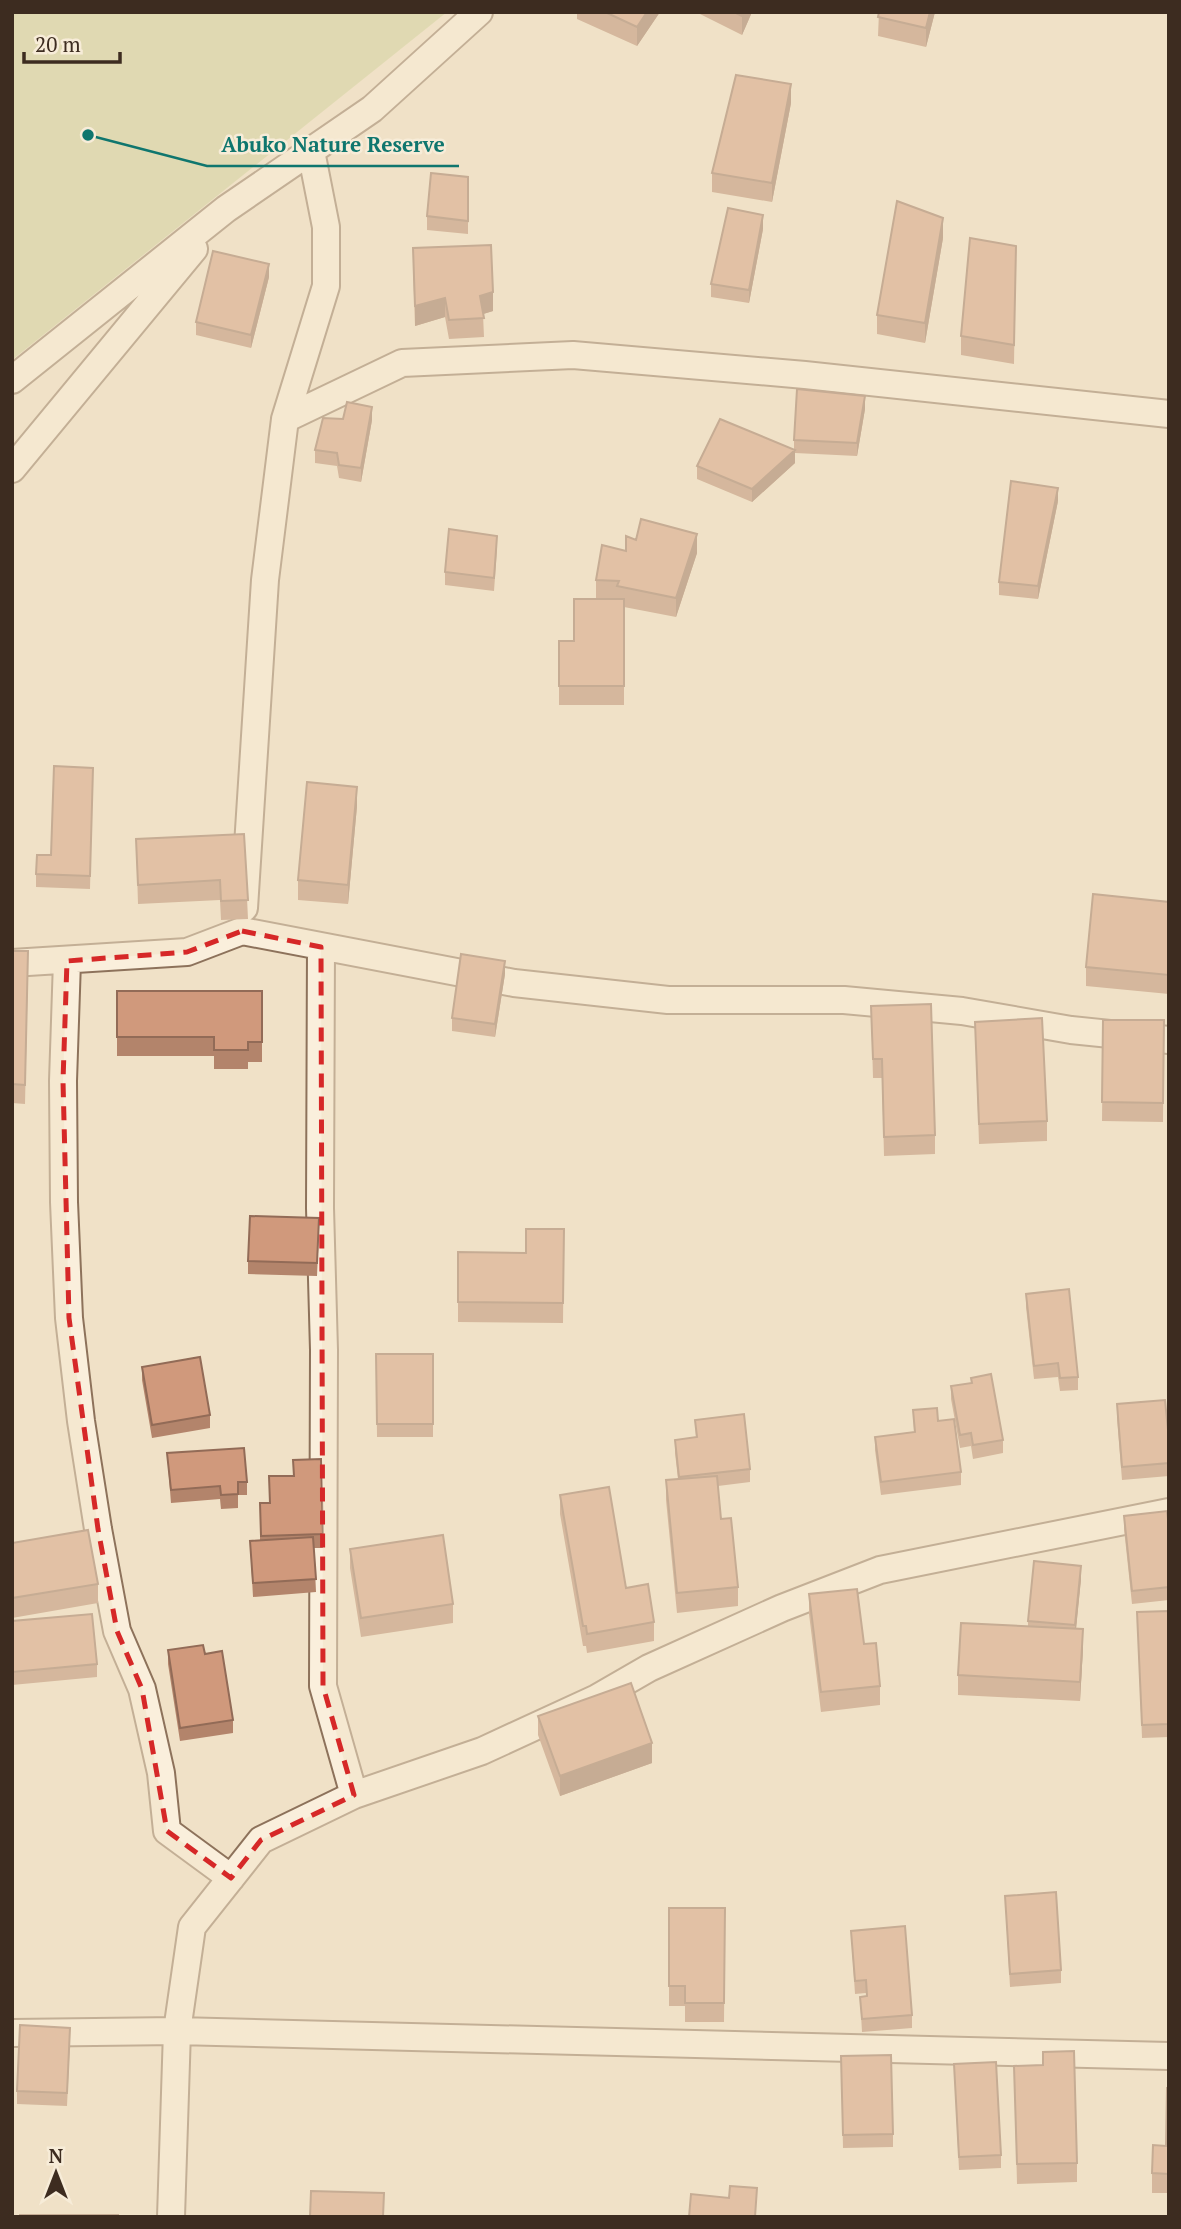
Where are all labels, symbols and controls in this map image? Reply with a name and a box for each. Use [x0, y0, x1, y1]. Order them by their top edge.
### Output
scale bar [24, 21, 121, 65]
text: 20 m [35, 30, 81, 58]
callout: Abuko Nature Reserve [207, 124, 459, 166]
text: Abuko Nature Reserve [221, 130, 445, 158]
north arrow [21, 2138, 91, 2208]
text: N [49, 2143, 64, 2168]

